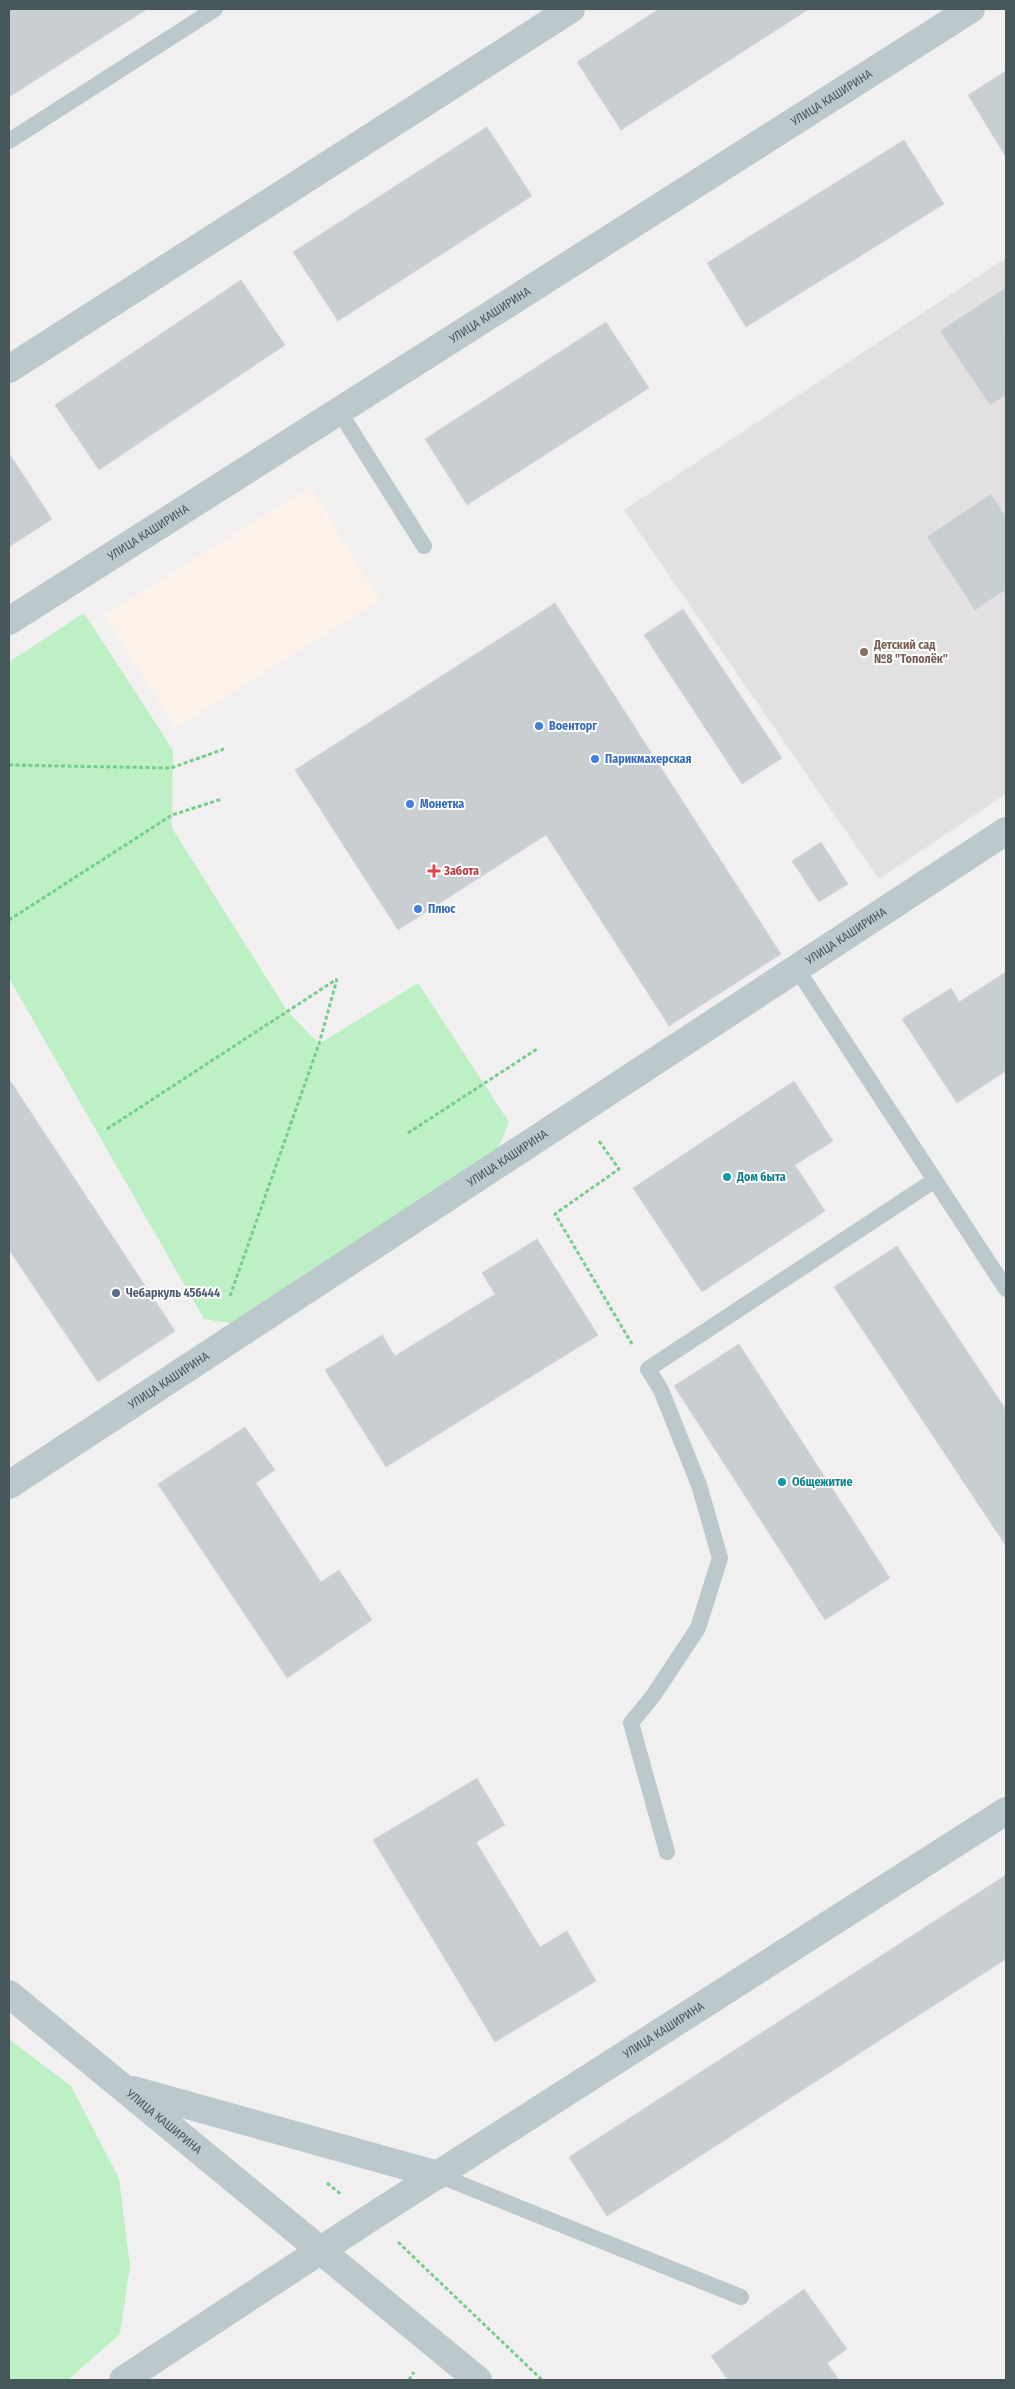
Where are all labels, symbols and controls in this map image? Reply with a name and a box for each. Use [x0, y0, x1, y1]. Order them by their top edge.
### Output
street label: УЛИЦА КАШИРИНА [788, 66, 875, 129]
street label: УЛИЦА КАШИРИНА [446, 284, 534, 347]
street label: УЛИЦА КАШИРИНА [104, 501, 192, 564]
place label: Детский сад №8 "Тополёк" [873, 638, 948, 666]
marker: Детский сад №8 "Тополёк" [858, 646, 870, 658]
place label: Военторг [549, 719, 597, 733]
marker: Военторг [533, 720, 545, 732]
place label: Парикмахерская [605, 752, 692, 766]
marker: Парикмахерская [589, 753, 601, 765]
place label: Монетка [420, 797, 464, 811]
marker: Монетка [404, 798, 416, 810]
place label: Забота [443, 864, 479, 878]
marker: Забота [428, 865, 440, 877]
place label: Плюс [428, 902, 456, 916]
marker: Плюс [412, 903, 424, 915]
street label: УЛИЦА КАШИРИНА [802, 904, 889, 968]
street label: УЛИЦА КАШИРИНА [464, 1126, 551, 1190]
place label: Дом быта [736, 1170, 786, 1184]
marker: Дом быта [721, 1171, 733, 1183]
place label: Чебаpкуль 456444 [126, 1286, 220, 1300]
marker: Чебаpкуль 456444 [110, 1287, 122, 1299]
street label: УЛИЦА КАШИРИНА [125, 1348, 212, 1412]
place label: Общежитие [792, 1475, 853, 1489]
marker: Общежитие [776, 1476, 788, 1488]
street label: УЛИЦА КАШИРИНА [620, 1999, 707, 2062]
street label: УЛИЦА КАШИРИНА [123, 2086, 205, 2157]

